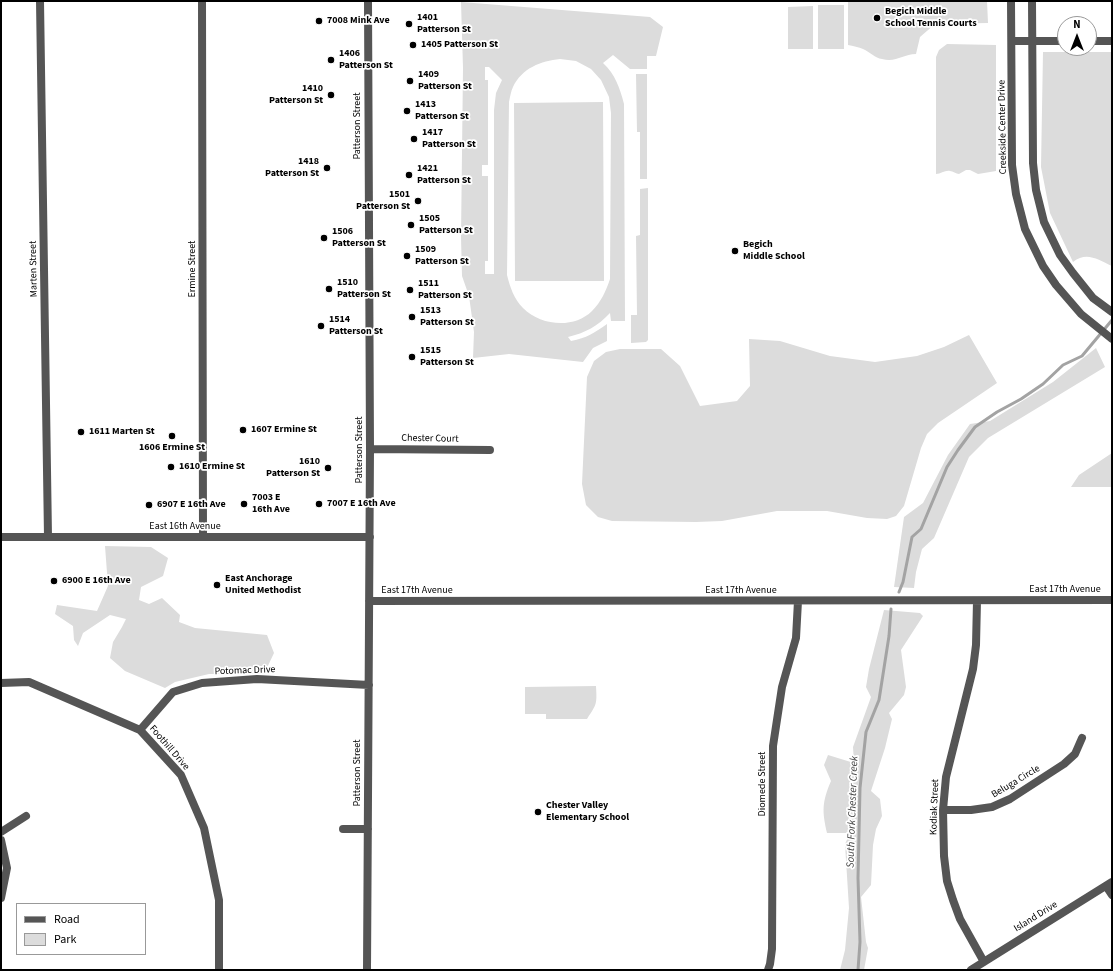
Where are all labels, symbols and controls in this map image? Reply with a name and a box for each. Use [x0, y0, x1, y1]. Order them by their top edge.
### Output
place label: Begich Middle School Tennis Courts [885, 6, 977, 30]
place label: 1401 Patterson St [417, 12, 471, 36]
marker: Begich Middle School Tennis Courts [872, 13, 882, 23]
place label: 7008 Mink Ave [327, 15, 390, 27]
marker: 7008 Mink Ave [314, 16, 324, 26]
north arrow [1057, 16, 1097, 56]
text: N [1073, 17, 1081, 32]
marker: 1401 Patterson St [404, 19, 414, 29]
place label: 1405 Patterson St [421, 39, 498, 51]
marker: 1405 Patterson St [408, 40, 418, 50]
place label: 1406 Patterson St [339, 48, 393, 72]
marker: 1406 Patterson St [326, 55, 336, 65]
place label: 1409 Patterson St [418, 69, 472, 92]
marker: 1409 Patterson St [405, 76, 415, 86]
street label: Creekside Center Drive [996, 80, 1010, 174]
place label: 1410 Patterson St [269, 83, 323, 106]
marker: 1410 Patterson St [326, 90, 336, 100]
street label: Patterson Street [352, 92, 364, 160]
place label: 1413 Patterson St [415, 99, 469, 122]
marker: 1413 Patterson St [402, 106, 412, 116]
place label: 1417 Patterson St [422, 127, 476, 150]
marker: 1417 Patterson St [409, 134, 419, 144]
place label: 1418 Patterson St [265, 156, 319, 180]
marker: 1418 Patterson St [322, 163, 332, 173]
place label: 1421 Patterson St [417, 163, 471, 186]
marker: 1421 Patterson St [404, 170, 414, 180]
place label: 1501 Patterson St [356, 189, 410, 212]
marker: 1501 Patterson St [413, 196, 423, 206]
place label: 1505 Patterson St [419, 213, 473, 236]
marker: 1505 Patterson St [406, 220, 416, 230]
place label: 1506 Patterson St [332, 226, 386, 250]
marker: 1506 Patterson St [319, 233, 329, 243]
place label: Begich Middle School [743, 239, 805, 262]
street label: Marten Street [28, 241, 40, 297]
street label: Ermine Street [187, 241, 199, 297]
place label: 1509 Patterson St [415, 244, 469, 268]
marker: Begich Middle School [730, 246, 740, 256]
marker: 1509 Patterson St [402, 251, 412, 261]
place label: 1510 Patterson St [337, 277, 391, 300]
place label: 1511 Patterson St [418, 278, 472, 302]
marker: 1510 Patterson St [324, 284, 334, 294]
marker: 1511 Patterson St [405, 285, 415, 295]
place label: 1513 Patterson St [420, 305, 474, 328]
marker: 1513 Patterson St [407, 312, 417, 322]
place label: 1514 Patterson St [329, 314, 383, 338]
marker: 1514 Patterson St [316, 321, 326, 331]
place label: 1515 Patterson St [420, 345, 474, 368]
marker: 1515 Patterson St [407, 352, 417, 362]
street label: Patterson Street [354, 416, 366, 484]
place label: 1607 Ermine St [251, 424, 317, 436]
marker: 1607 Ermine St [238, 425, 248, 435]
place label: 1611 Marten St [89, 426, 155, 438]
marker: 1611 Marten St [76, 427, 86, 437]
marker: 1606 Ermine St [167, 431, 177, 441]
street label: Chester Court [401, 433, 459, 445]
place label: 1606 Ermine St [139, 442, 205, 454]
place label: 1610 Patterson St [266, 456, 320, 480]
place label: 1610 Ermine St [179, 461, 245, 473]
marker: 1610 Ermine St [166, 462, 176, 472]
marker: 1610 Patterson St [323, 463, 333, 473]
place label: 7003 E 16th Ave [252, 492, 290, 516]
place label: 7007 E 16th Ave [327, 498, 396, 510]
place label: 6907 E 16th Ave [157, 499, 226, 511]
marker: 7003 E 16th Ave [239, 499, 249, 509]
marker: 7007 E 16th Ave [314, 499, 324, 509]
marker: 6907 E 16th Ave [144, 500, 154, 510]
street label: East 16th Avenue [149, 521, 221, 533]
place label: East Anchorage United Methodist [225, 573, 301, 596]
place label: 6900 E 16th Ave [62, 575, 131, 587]
marker: 6900 E 16th Ave [49, 576, 59, 586]
marker: East Anchorage United Methodist [212, 580, 222, 590]
street label: East 17th Avenue [1029, 584, 1101, 596]
street label: East 17th Avenue [381, 585, 453, 597]
street label: East 17th Avenue [705, 585, 777, 597]
street label: Potomac Drive [214, 664, 276, 678]
street label: Foothill Drive [146, 723, 192, 773]
street label: Patterson Street [352, 739, 364, 807]
street label: Diomede Street [757, 752, 769, 816]
water label: South Fork Chester Creek [844, 756, 862, 868]
street label: Beluga Circle [990, 763, 1042, 801]
street label: Kodiak Street [928, 779, 942, 835]
place label: Chester Valley Elementary School [546, 800, 629, 824]
marker: Chester Valley Elementary School [533, 807, 543, 817]
street label: Island Drive [1012, 899, 1060, 935]
legend [16, 903, 146, 955]
text: Road [54, 911, 80, 928]
text: Park [54, 931, 76, 948]

